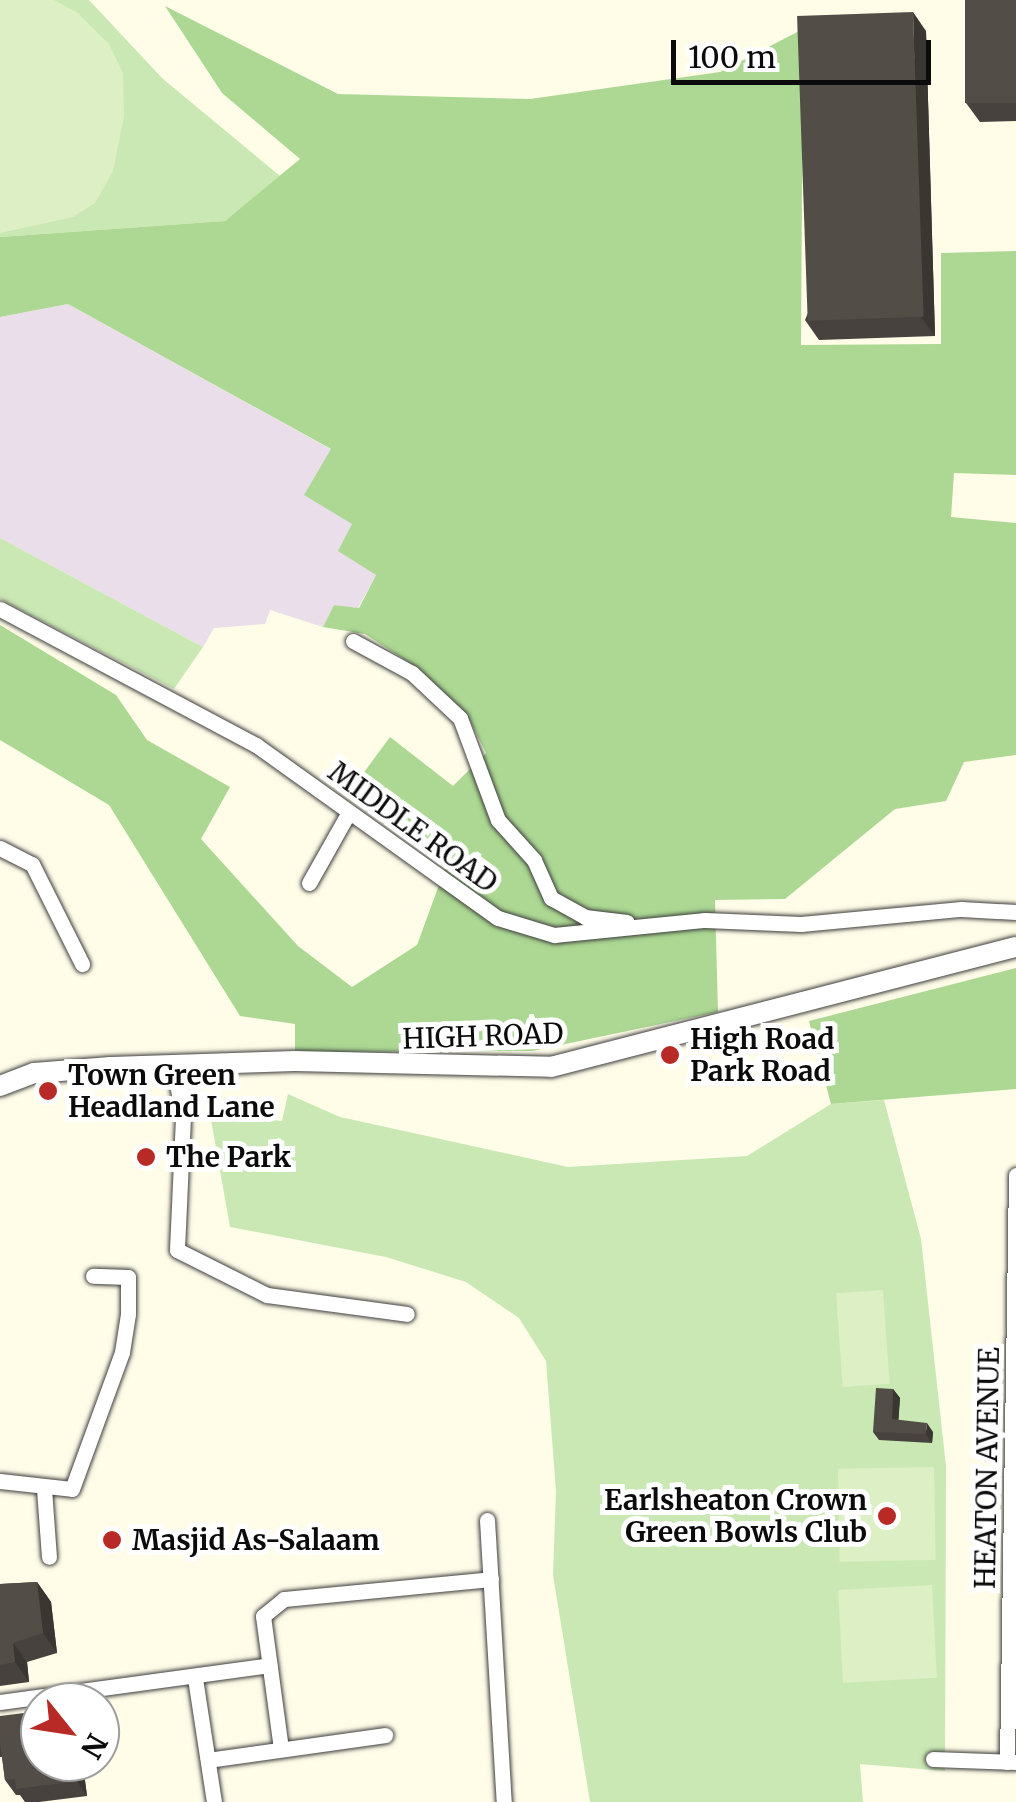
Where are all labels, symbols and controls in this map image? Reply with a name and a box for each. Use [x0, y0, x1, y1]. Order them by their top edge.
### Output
scale bar [676, 20, 936, 82]
text: 100 m [688, 38, 776, 76]
street label: MIDDLE ROAD [322, 755, 504, 899]
street label: HIGH ROAD [402, 1016, 564, 1056]
place label: High Road Park Road [690, 1022, 835, 1088]
marker: High Road Park Road [659, 1044, 681, 1066]
place label: Town Green Headland Lane [68, 1058, 275, 1124]
marker: Town Green Headland Lane [37, 1080, 59, 1102]
place label: The Park [166, 1140, 291, 1174]
marker: The Park [135, 1146, 157, 1168]
street label: HEATON AVENUE [968, 1347, 1006, 1589]
place label: Earlsheaton Crown Green Bowls Club [604, 1483, 867, 1549]
marker: Earlsheaton Crown Green Bowls Club [876, 1505, 898, 1527]
place label: Masjid As-Salaam [132, 1523, 380, 1557]
marker: Masjid As-Salaam [101, 1529, 123, 1551]
north arrow [20, 1682, 120, 1782]
text: N [73, 1727, 115, 1765]

